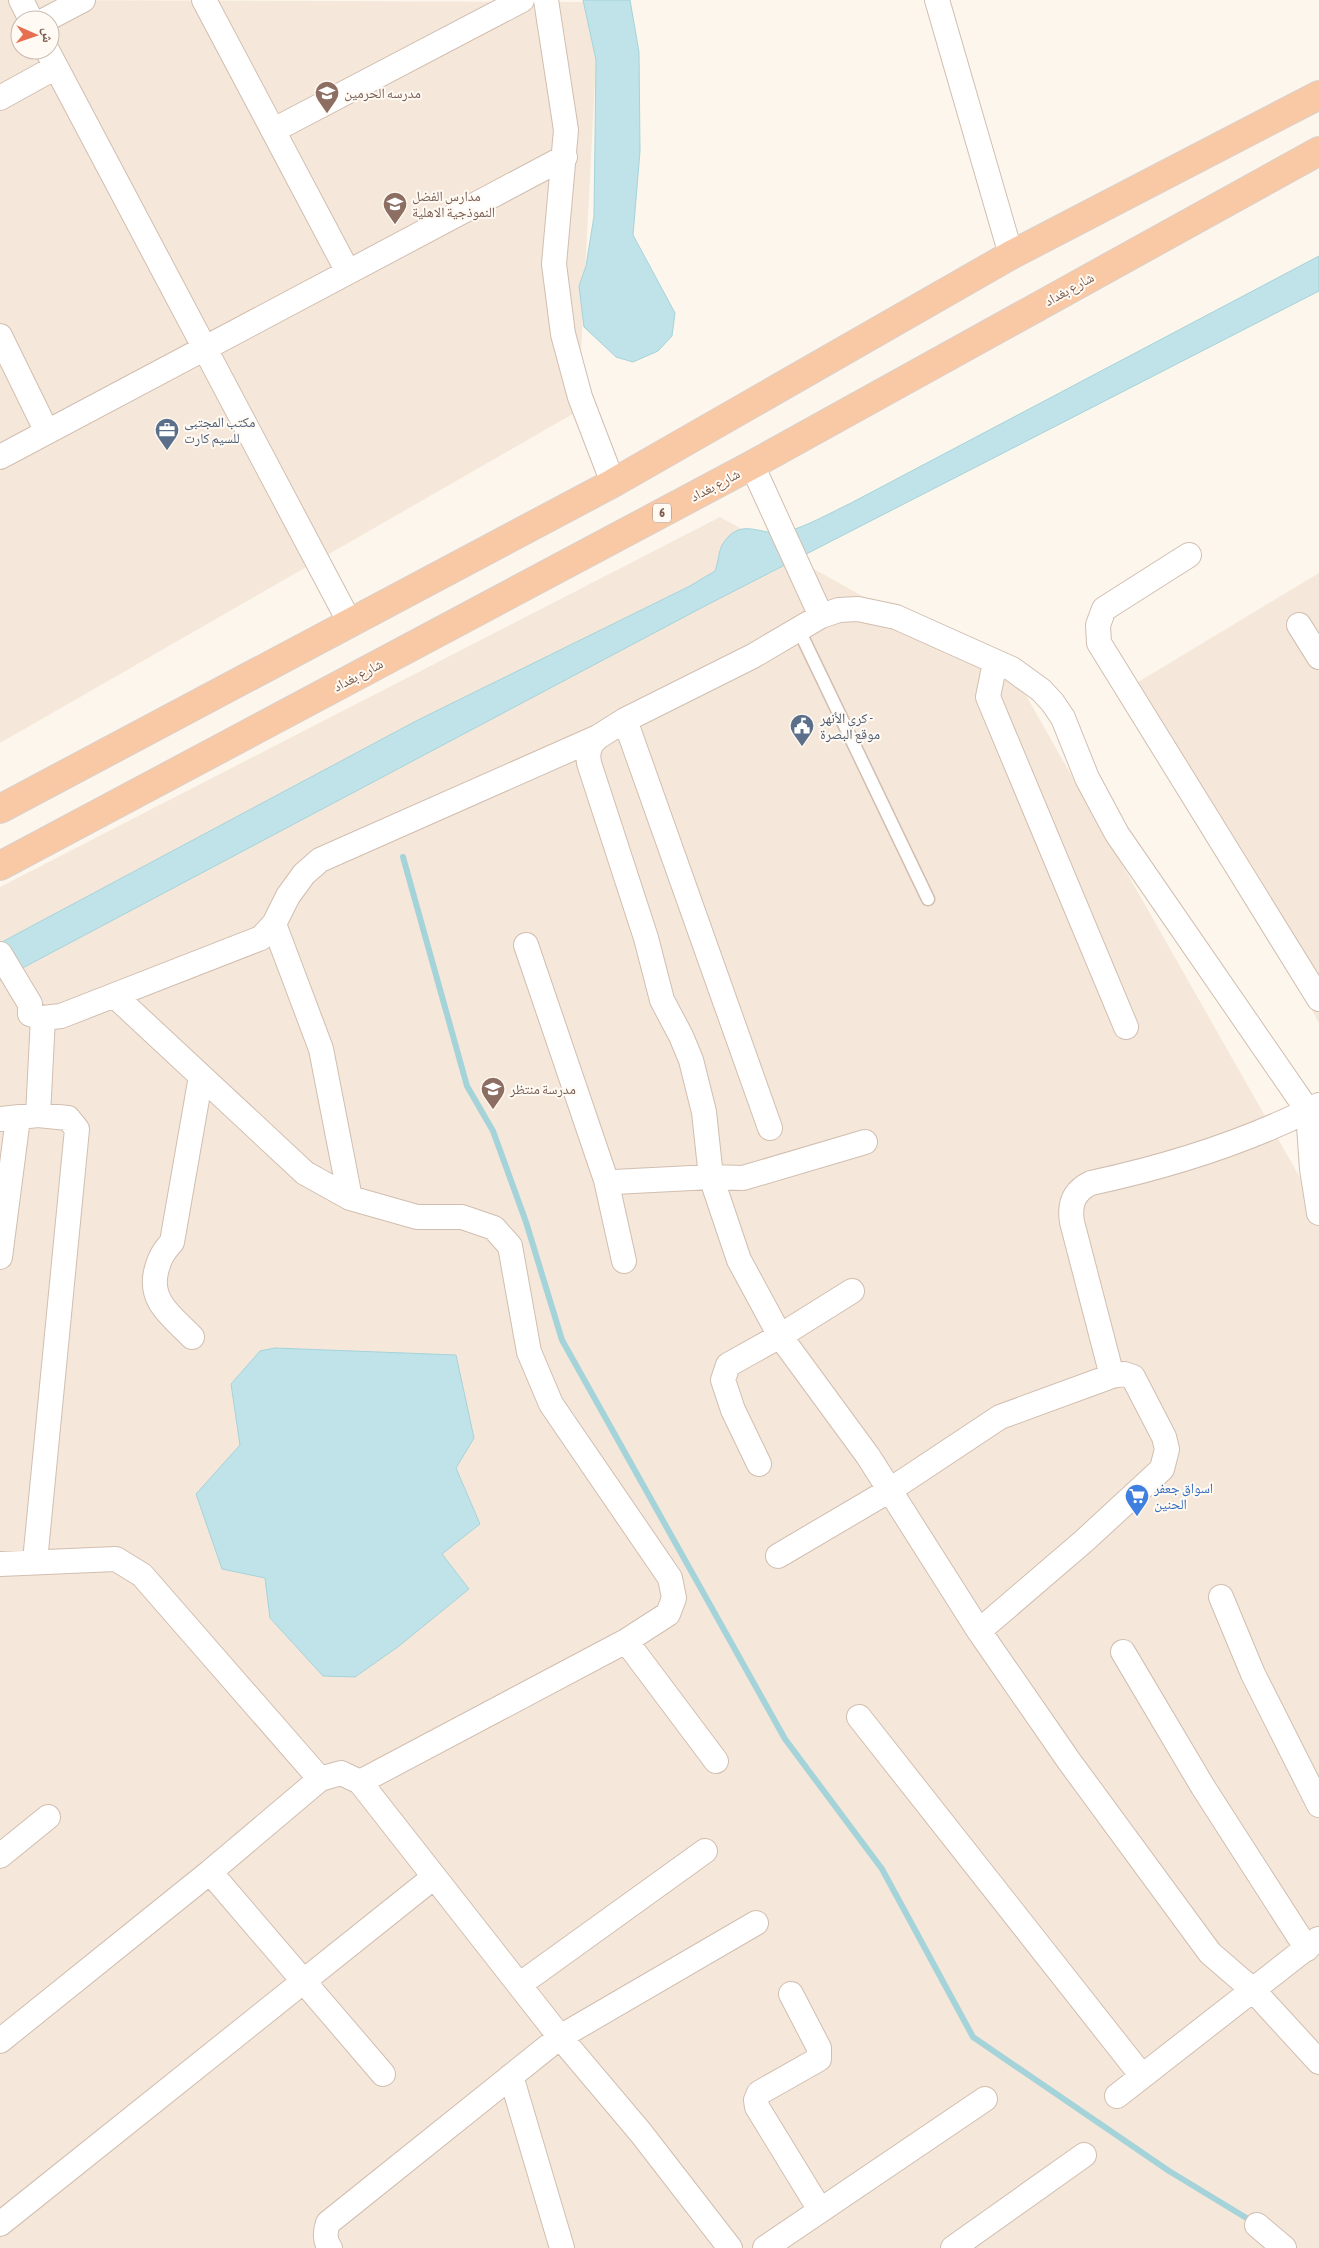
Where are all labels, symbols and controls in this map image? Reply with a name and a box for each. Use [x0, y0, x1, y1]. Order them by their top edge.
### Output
north arrow [10, 10, 60, 60]
text: ش [39, 28, 56, 43]
school or university icon: مدرسه الحرمين [314, 80, 340, 114]
place label: مدرسه الحرمين [344, 85, 421, 102]
place label: مدارس الفضل النموذجية الاهلية [412, 188, 495, 221]
school or university icon: مدارس الفضل النموذجية الاهلية [382, 191, 408, 225]
street label: شارع بغداد [1042, 269, 1097, 311]
place label: مكتب المجتبى للسيم كارت [184, 414, 255, 448]
office icon: مكتب المجتبى للسيم كارت [154, 417, 180, 451]
street label: شارع بغداد [687, 465, 744, 506]
road number: 6 [653, 503, 671, 522]
street label: شارع بغداد [330, 655, 387, 696]
place label: كري الأنهر - موقع البصرة [819, 710, 880, 744]
public building icon: كري الأنهر - موقع البصرة [789, 713, 815, 747]
school or university icon: مدرسة منتظر [480, 1076, 506, 1110]
place label: مدرسة منتظر [509, 1081, 576, 1098]
place label: اسواق جعفر الحنين [1153, 1480, 1213, 1513]
supermarket icon: اسواق جعفر الحنين [1124, 1483, 1150, 1517]

